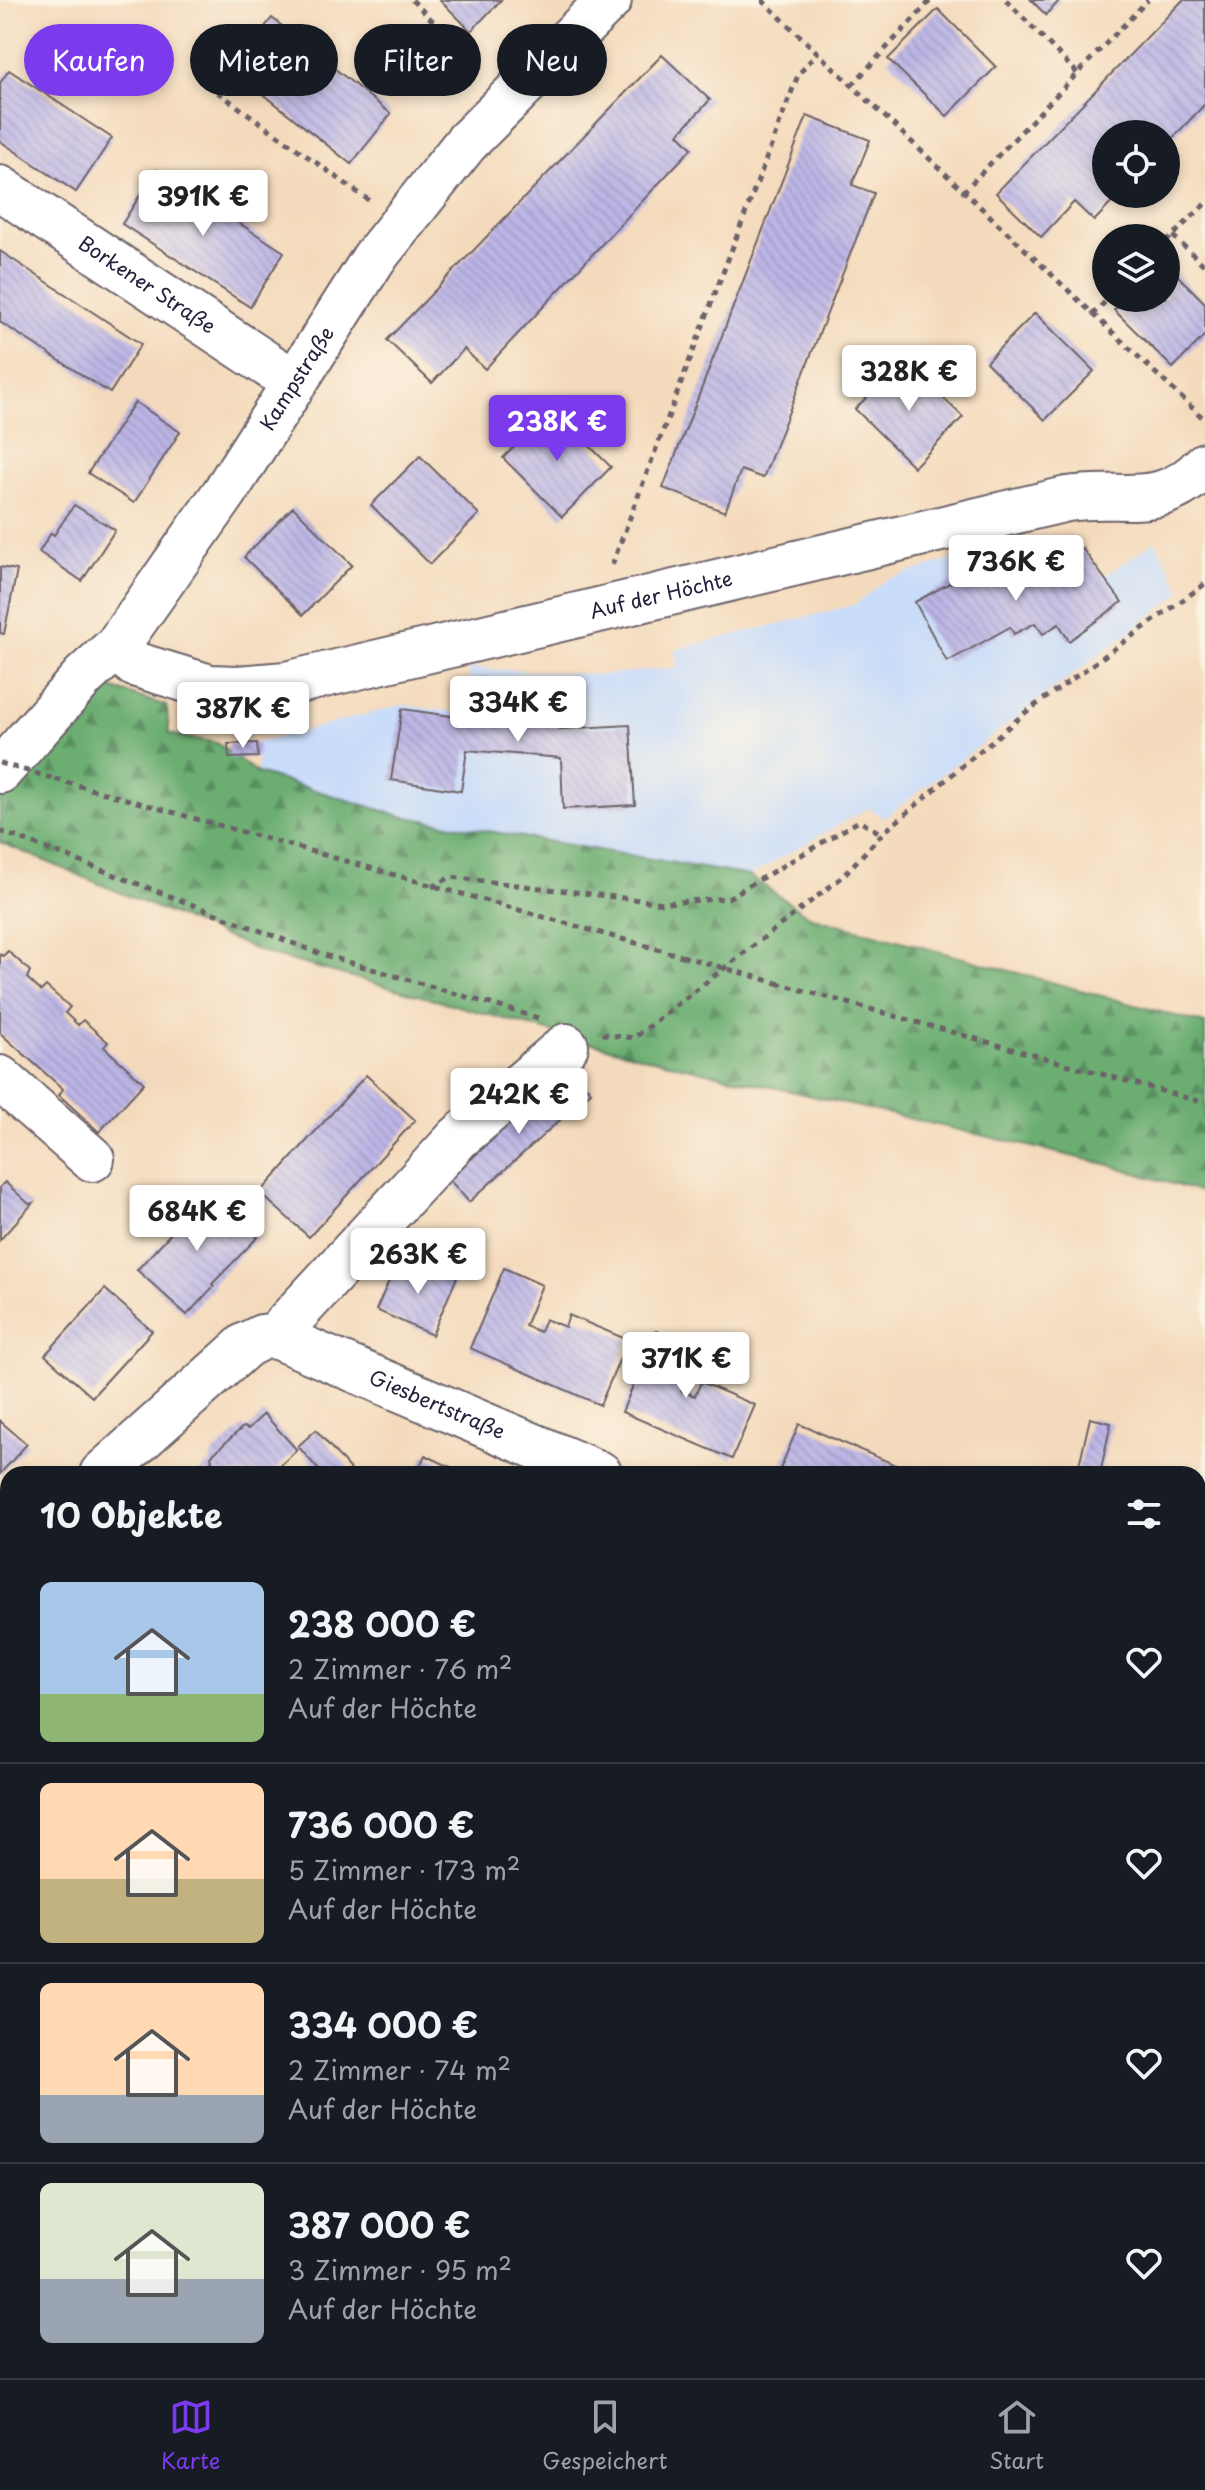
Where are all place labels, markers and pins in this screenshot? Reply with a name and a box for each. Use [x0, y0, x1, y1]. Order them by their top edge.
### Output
pin: 391K € [138, 170, 268, 238]
pin: 328K € [844, 345, 974, 413]
pin: 238K € [492, 395, 622, 463]
pin: 736K € [951, 535, 1081, 603]
pin: 334K € [453, 676, 583, 744]
pin: 387K € [178, 682, 308, 750]
pin: 242K € [454, 1068, 584, 1136]
pin: 684K € [132, 1185, 262, 1253]
pin: 263K € [353, 1228, 483, 1296]
pin: 371K € [621, 1332, 751, 1400]

